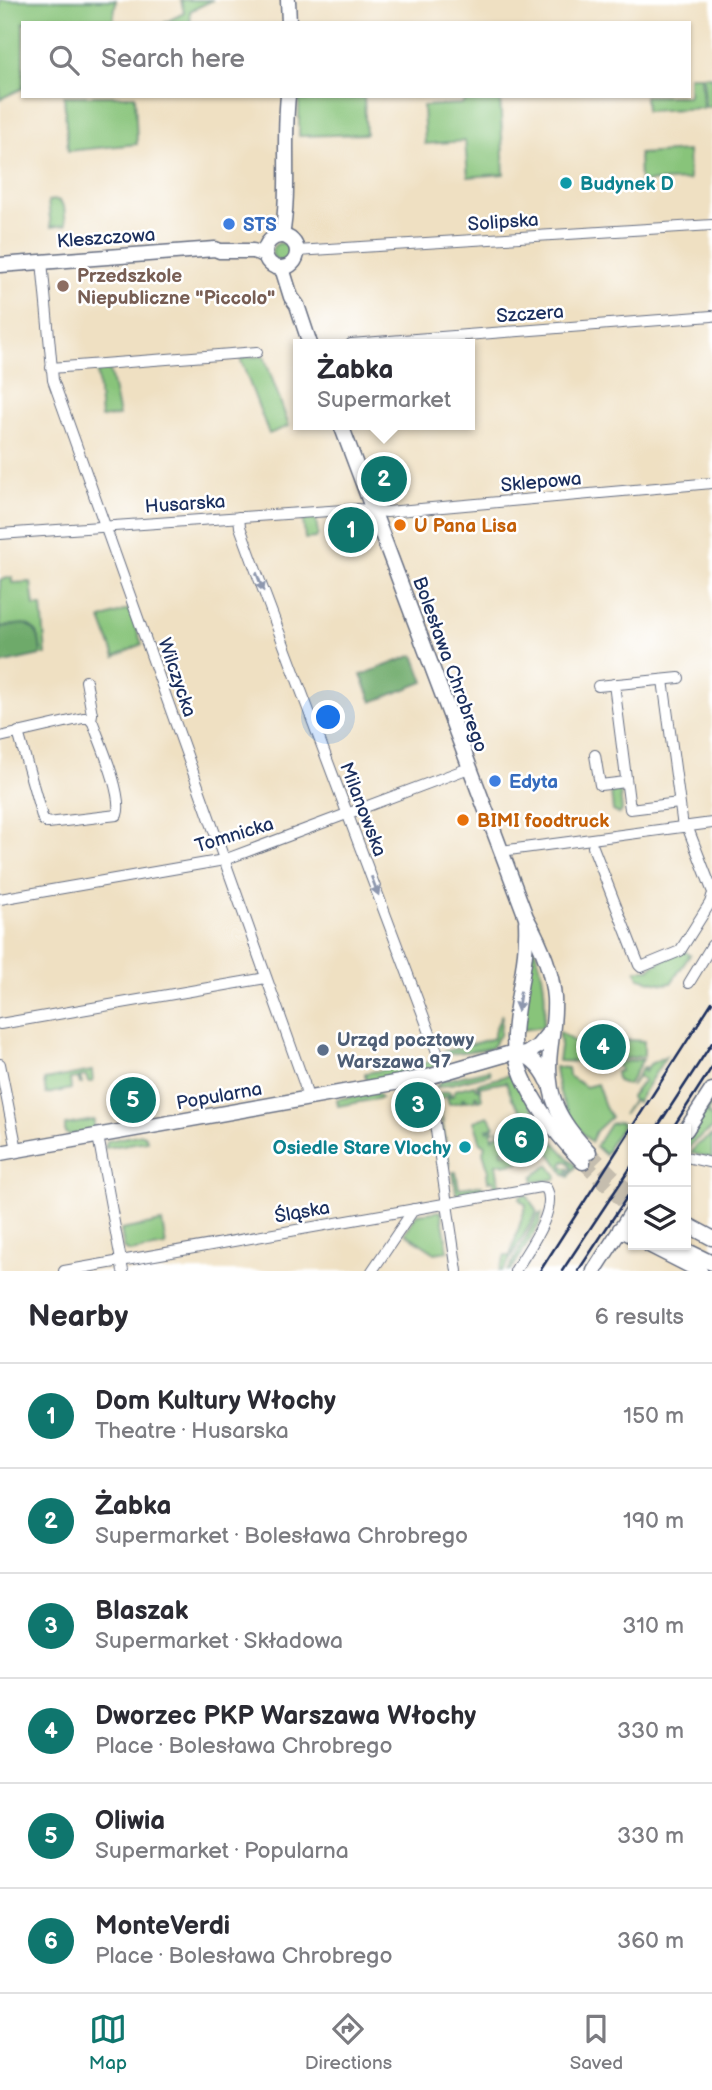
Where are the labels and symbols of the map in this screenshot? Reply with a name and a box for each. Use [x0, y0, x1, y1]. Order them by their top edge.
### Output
place label: Budynek D [580, 173, 674, 196]
marker: Budynek D [558, 175, 574, 191]
street label: Solipska [467, 209, 539, 236]
place label: STS [243, 214, 277, 237]
marker: STS [221, 216, 237, 232]
street label: Kleszczowa [56, 224, 156, 253]
place label: Przedszkole Niepubliczne "Piccolo" [77, 265, 275, 310]
marker: Przedszkole Niepubliczne "Piccolo" [55, 278, 71, 294]
street label: Szczera [496, 301, 565, 328]
pin: 2 [361, 453, 407, 505]
street label: Sklepowa [500, 467, 583, 497]
street label: Husarska [144, 490, 226, 519]
pin: 1 [328, 504, 374, 556]
place label: U Pana Lisa [414, 515, 517, 538]
marker: U Pana Lisa [392, 517, 408, 533]
one-way arrow [255, 571, 266, 592]
street label: Bolesława Chrobrego [407, 574, 492, 755]
street label: Wilczycka [152, 635, 201, 720]
your location [311, 700, 345, 734]
street label: Milanowska [334, 759, 391, 860]
place label: Edyta [509, 771, 558, 794]
marker: Edyta [487, 773, 503, 789]
place label: BIMI foodtruck [477, 810, 609, 833]
marker: BIMI foodtruck [455, 812, 471, 828]
street label: Tomnicka [192, 813, 277, 858]
one-way arrow [369, 876, 380, 897]
one-way arrow [513, 990, 524, 1012]
pin: 4 [580, 1021, 626, 1073]
place label: Urząd pocztowy Warszawa 97 [337, 1029, 474, 1074]
marker: Urząd pocztowy Warszawa 97 [315, 1042, 331, 1058]
pin: 5 [110, 1074, 156, 1126]
street label: Popularna [175, 1078, 264, 1115]
pin: 3 [395, 1079, 441, 1131]
pin: 6 [498, 1114, 544, 1166]
place label: Osiedle Stare Vlochy [273, 1137, 451, 1160]
marker: Osiedle Stare Vlochy [457, 1139, 473, 1155]
street label: Śląska [273, 1195, 332, 1229]

